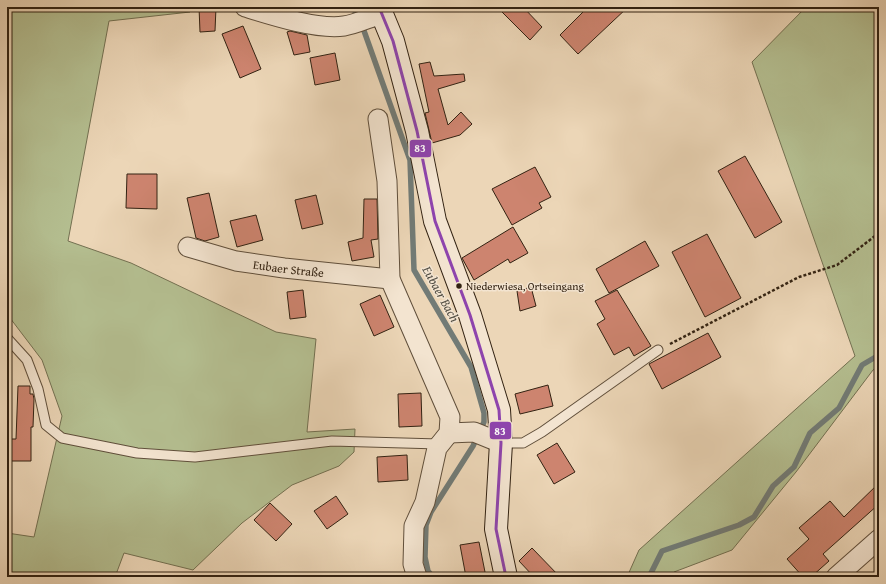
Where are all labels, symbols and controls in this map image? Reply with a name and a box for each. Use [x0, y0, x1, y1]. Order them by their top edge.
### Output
line badge: 83 [409, 139, 432, 158]
text: 83 [414, 140, 426, 156]
street label: Eubaer Straße [252, 255, 325, 281]
water label: Eubaer Bach [417, 261, 465, 326]
place label: Niederwiesa, Ortseingang [466, 278, 584, 294]
marker: Niederwiesa, Ortseingang [454, 281, 464, 291]
line badge: 83 [489, 421, 512, 440]
text: 83 [494, 423, 506, 439]

